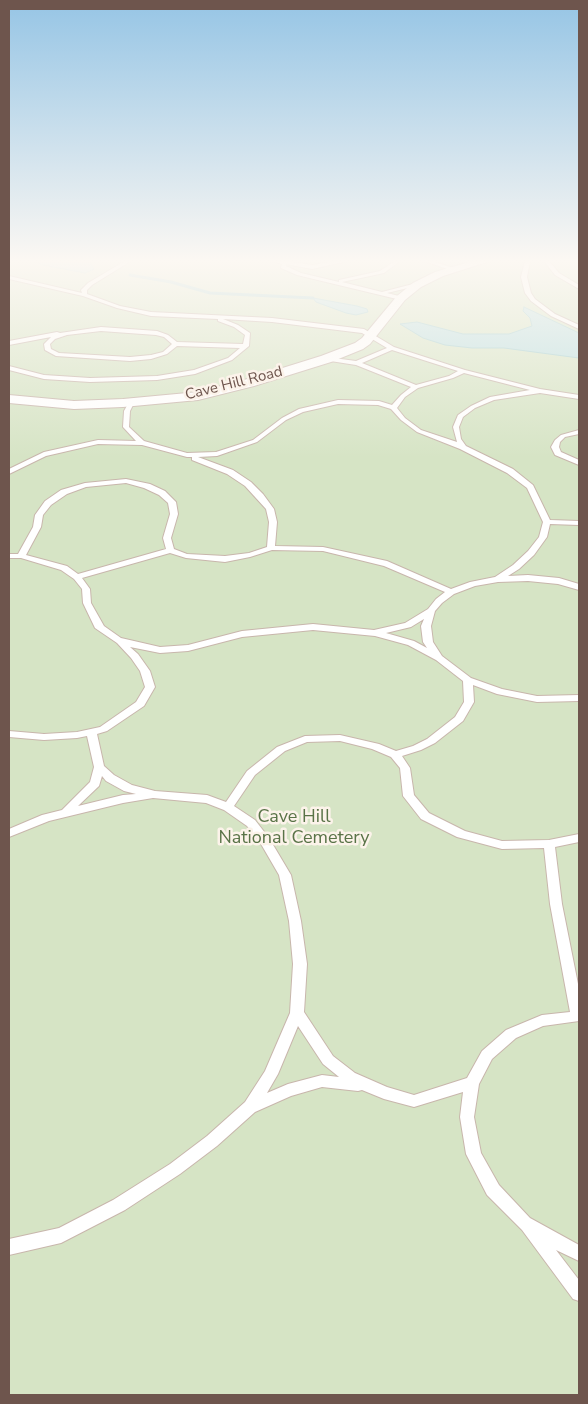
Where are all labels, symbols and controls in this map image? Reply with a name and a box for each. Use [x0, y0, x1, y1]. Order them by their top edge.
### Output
street label: Cave Hill Road [183, 363, 285, 405]
park label: Cave Hill National Cemetery [218, 807, 370, 850]

